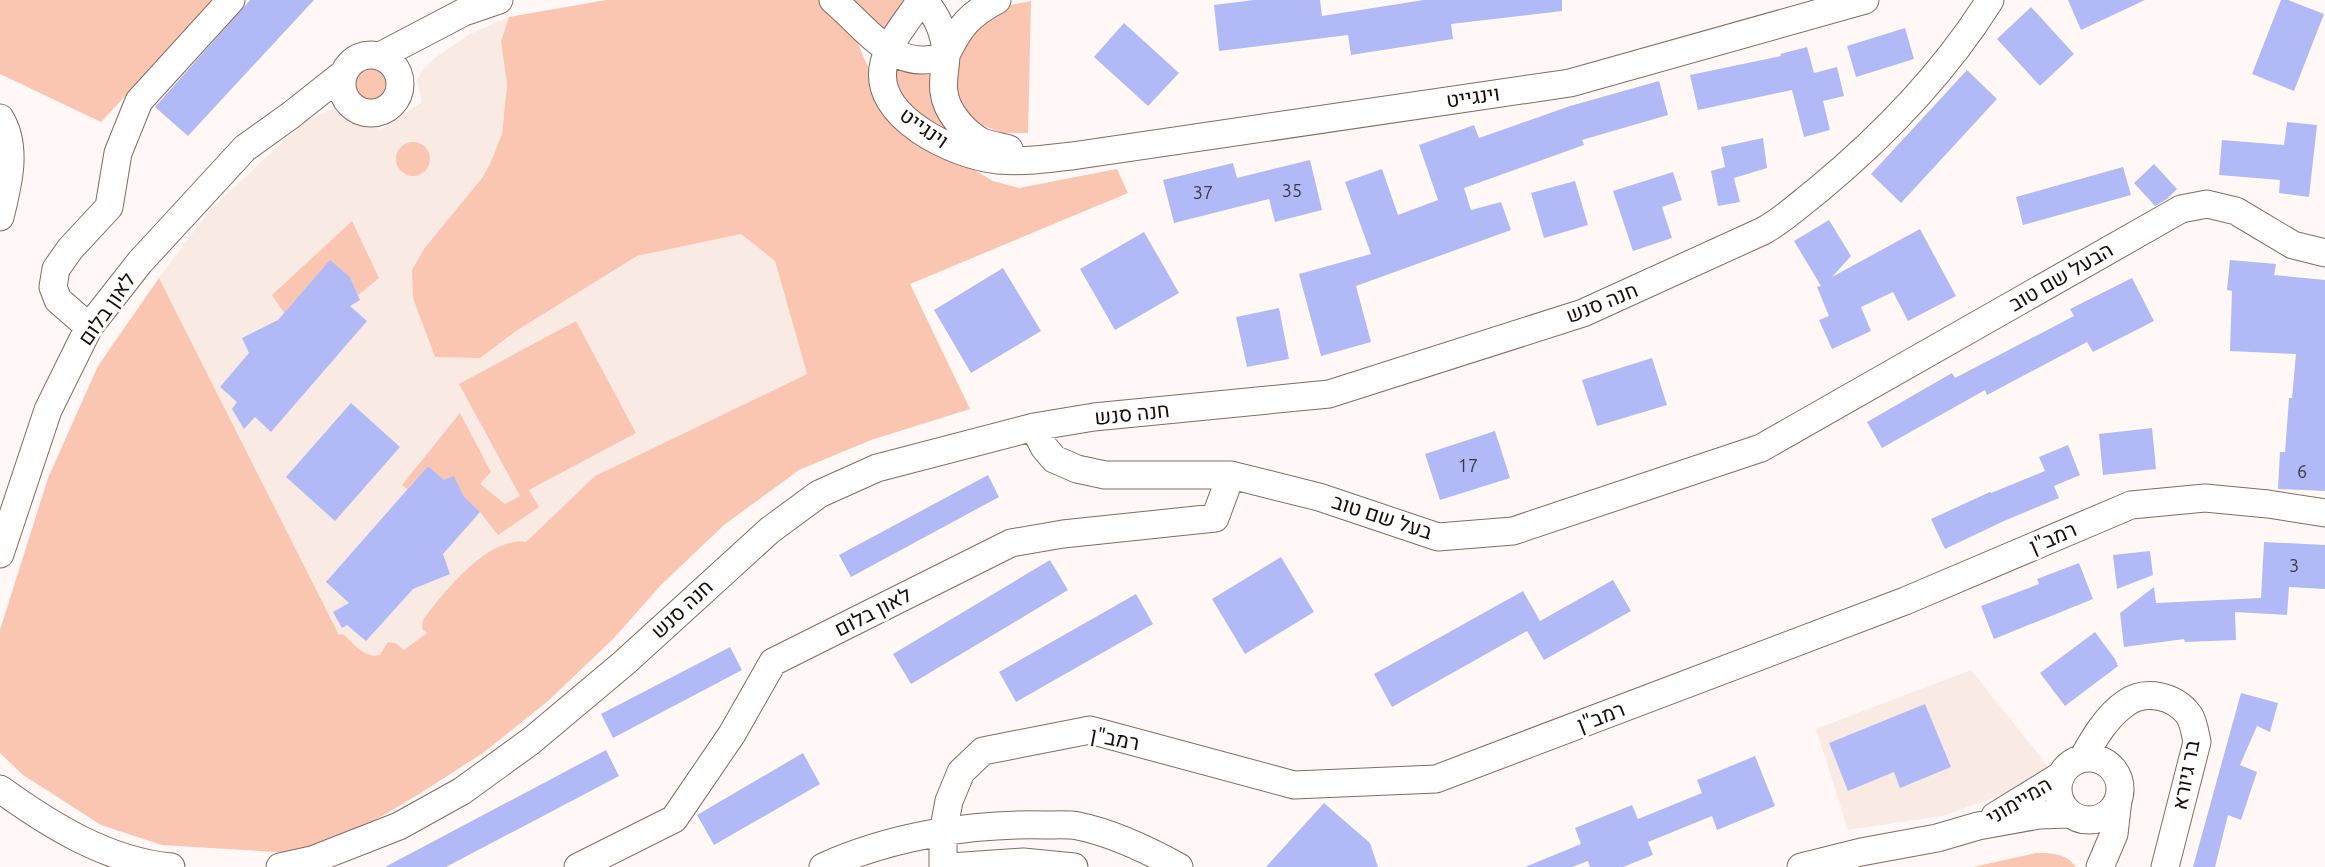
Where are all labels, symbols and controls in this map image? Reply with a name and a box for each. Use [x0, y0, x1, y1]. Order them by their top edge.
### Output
street label: וינגייט [1445, 80, 1501, 112]
street label: וינגייט [896, 102, 954, 152]
house number: 35 [1282, 180, 1302, 200]
house number: 37 [1193, 182, 1213, 202]
street label: הבעל שם טוב [2004, 237, 2117, 316]
street label: לאון בלום [73, 268, 140, 349]
street label: חנה סנש [1562, 277, 1641, 327]
street label: חנה סנש [1093, 397, 1171, 429]
house number: 17 [1458, 455, 1478, 475]
house number: 6 [2297, 461, 2307, 481]
street label: בעל שם טוב [1329, 489, 1435, 544]
street label: רמב"ן [2025, 516, 2080, 558]
house number: 3 [2289, 555, 2299, 575]
street label: חנה סנש [646, 574, 717, 643]
street label: לאון בלום [830, 582, 915, 641]
street label: רמב"ן [1573, 696, 1628, 736]
street label: רמב"ן [1089, 722, 1142, 754]
street label: בר גיורא [2167, 738, 2204, 812]
street label: המיימוני [1982, 771, 2055, 829]

